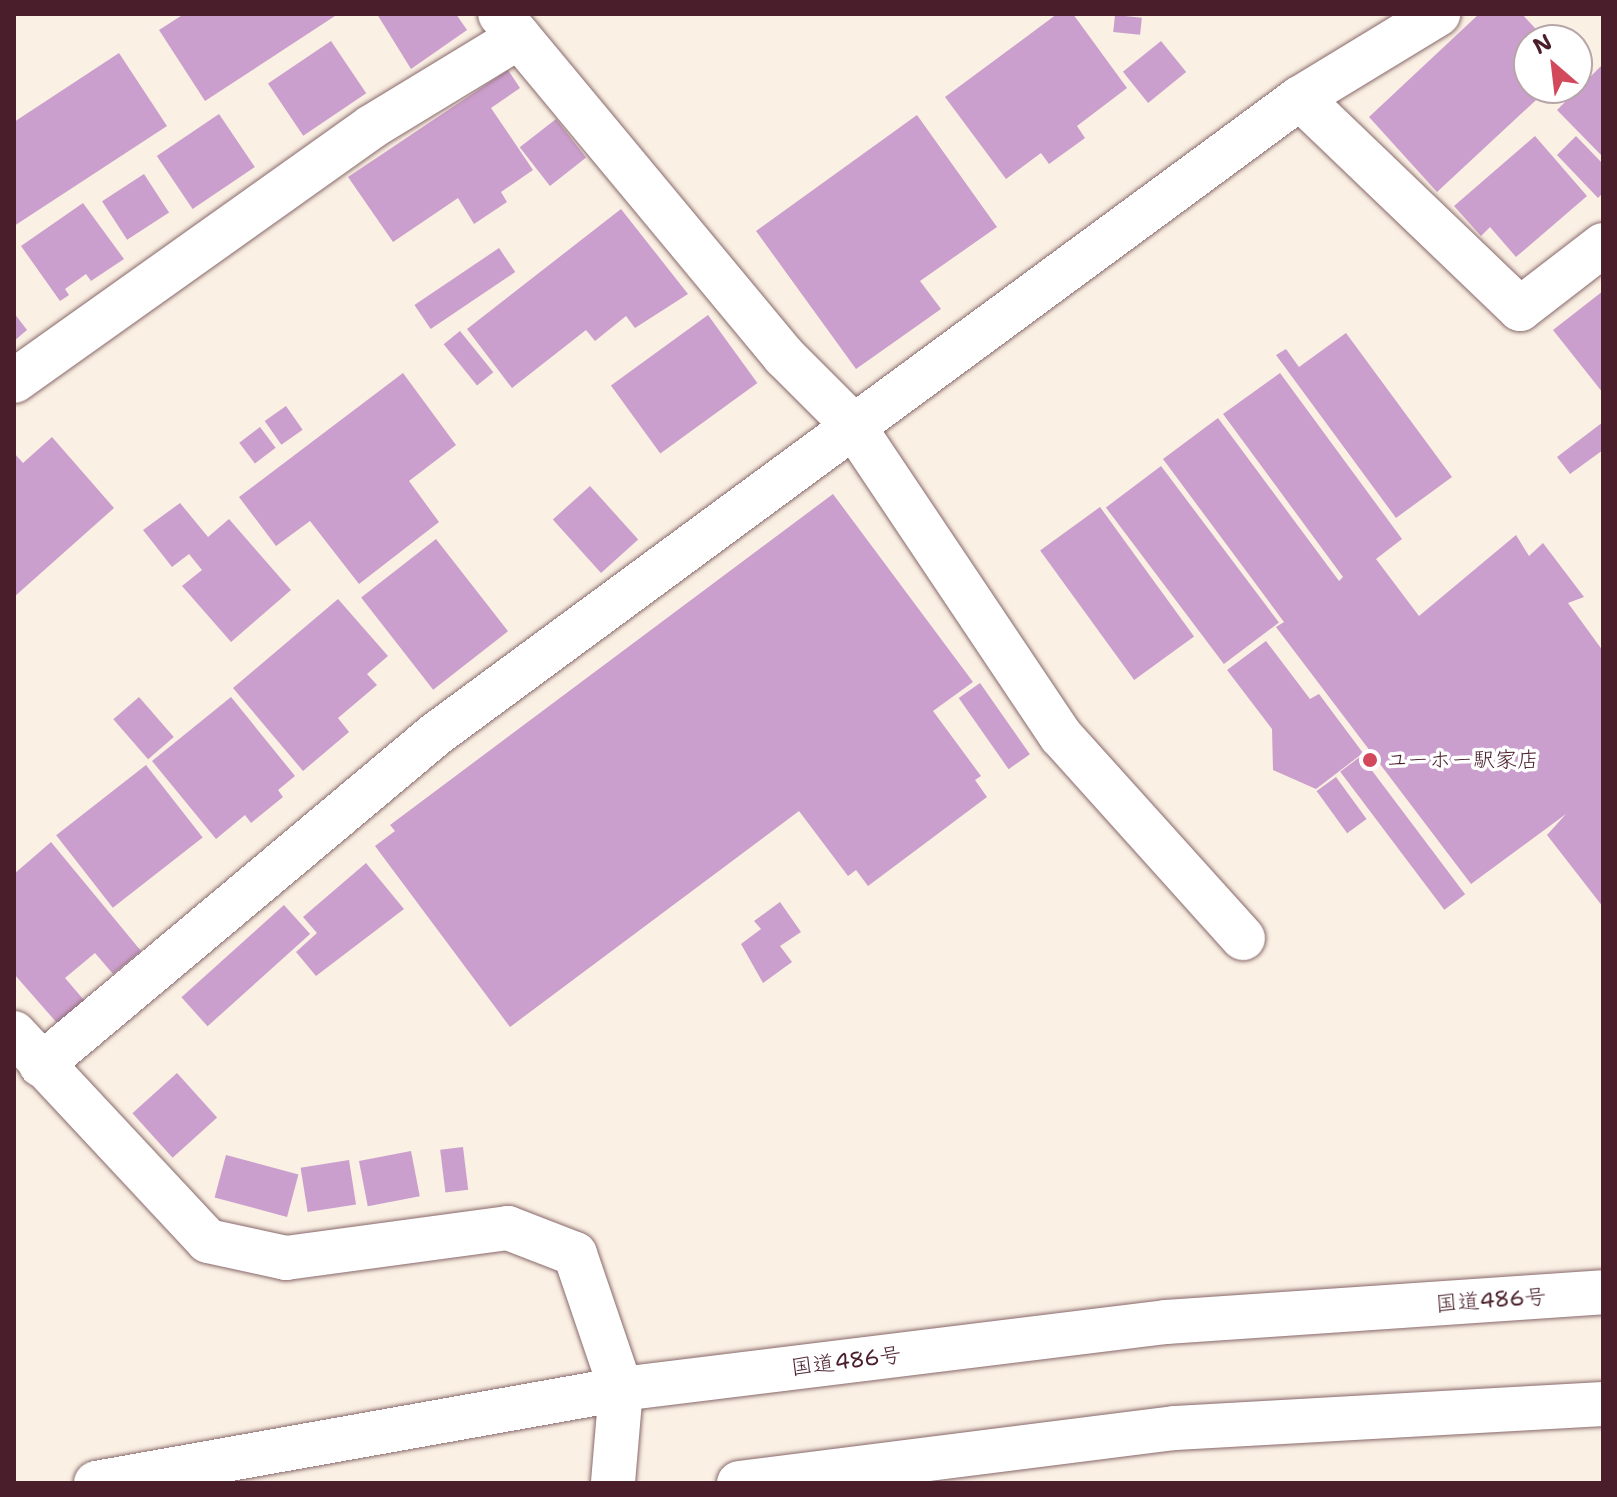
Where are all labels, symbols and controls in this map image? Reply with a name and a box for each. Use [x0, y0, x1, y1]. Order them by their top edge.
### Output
north arrow [1513, 24, 1593, 104]
text: N [1528, 27, 1557, 61]
place label: ユーホー駅家店 [1386, 747, 1539, 773]
marker: ユーホー駅家店 [1361, 751, 1379, 769]
street label: 国道486号 [1435, 1283, 1547, 1317]
street label: 国道486号 [789, 1341, 903, 1381]

